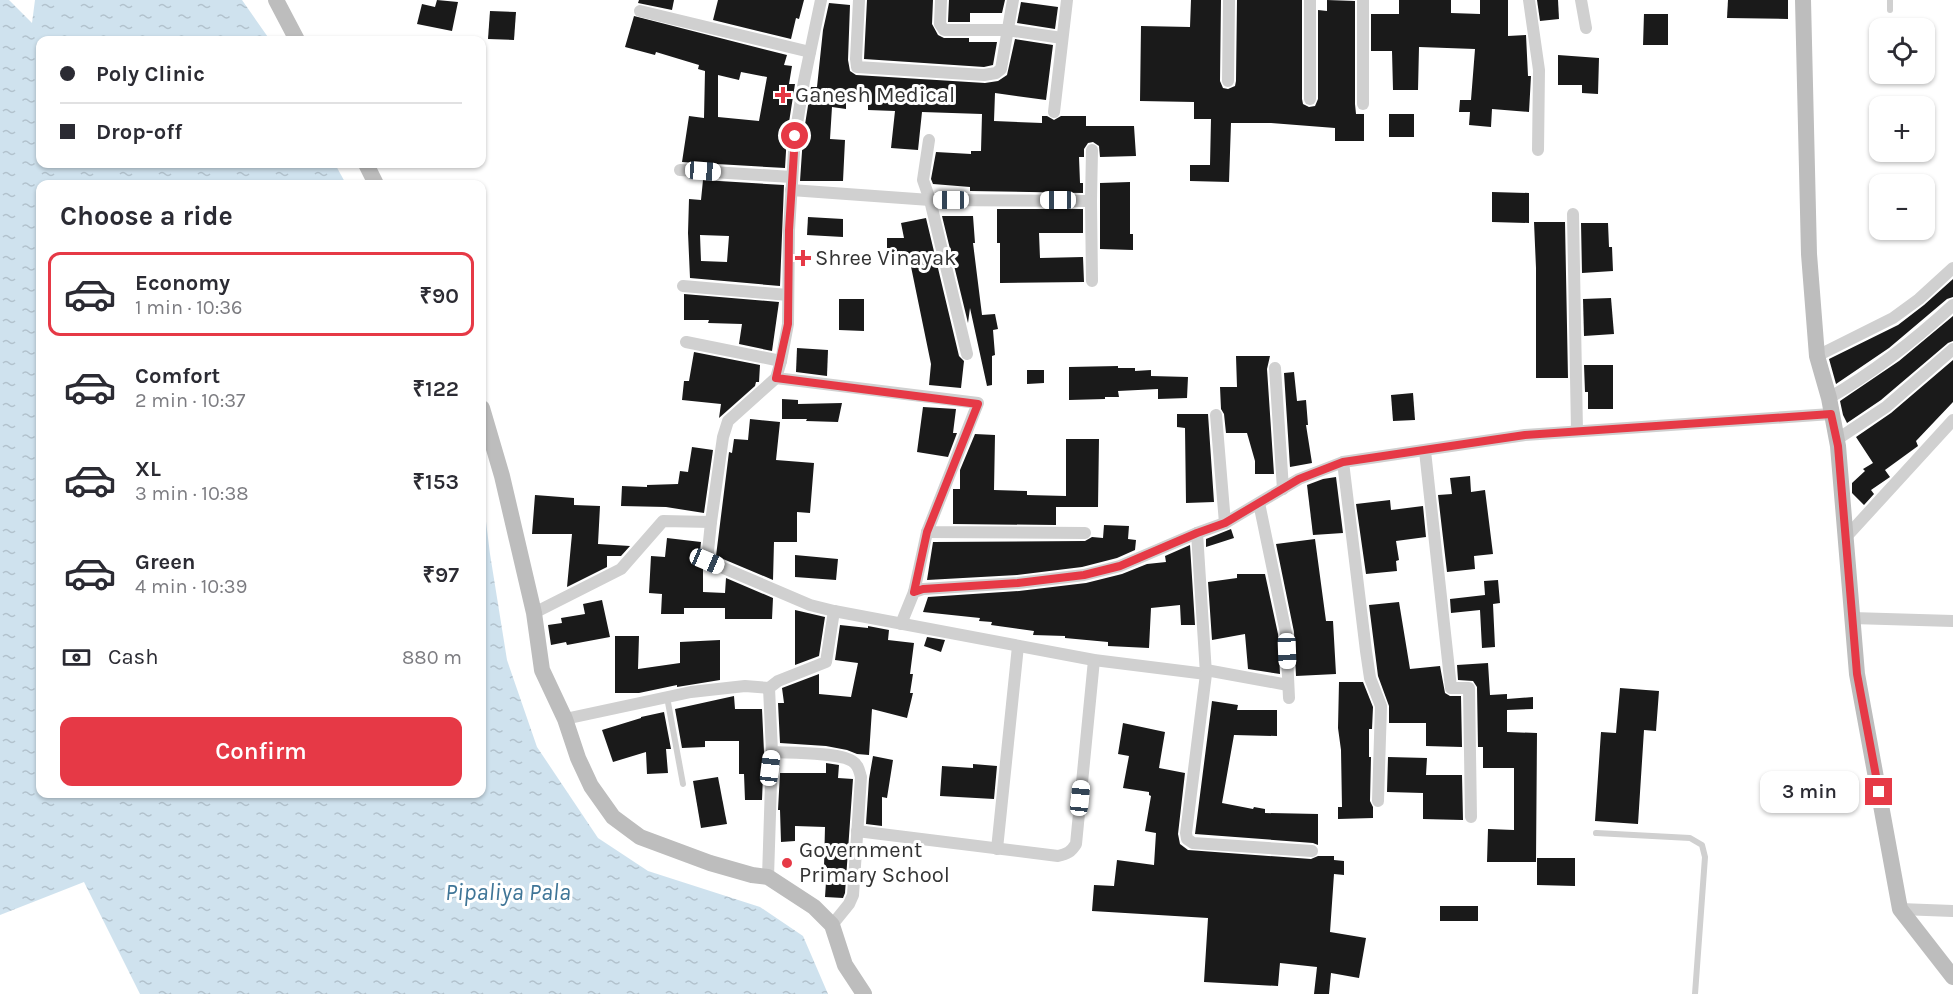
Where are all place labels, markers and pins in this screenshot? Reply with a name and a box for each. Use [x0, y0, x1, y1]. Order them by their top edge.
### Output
place label: Ganesh Medical [795, 82, 955, 108]
marker: Ganesh Medical [776, 88, 790, 102]
place label: Shree Vinayak [815, 245, 956, 271]
marker: Shree Vinayak [796, 251, 810, 265]
place label: Government Primary School [799, 837, 950, 888]
marker: Government Primary School [780, 856, 794, 870]

